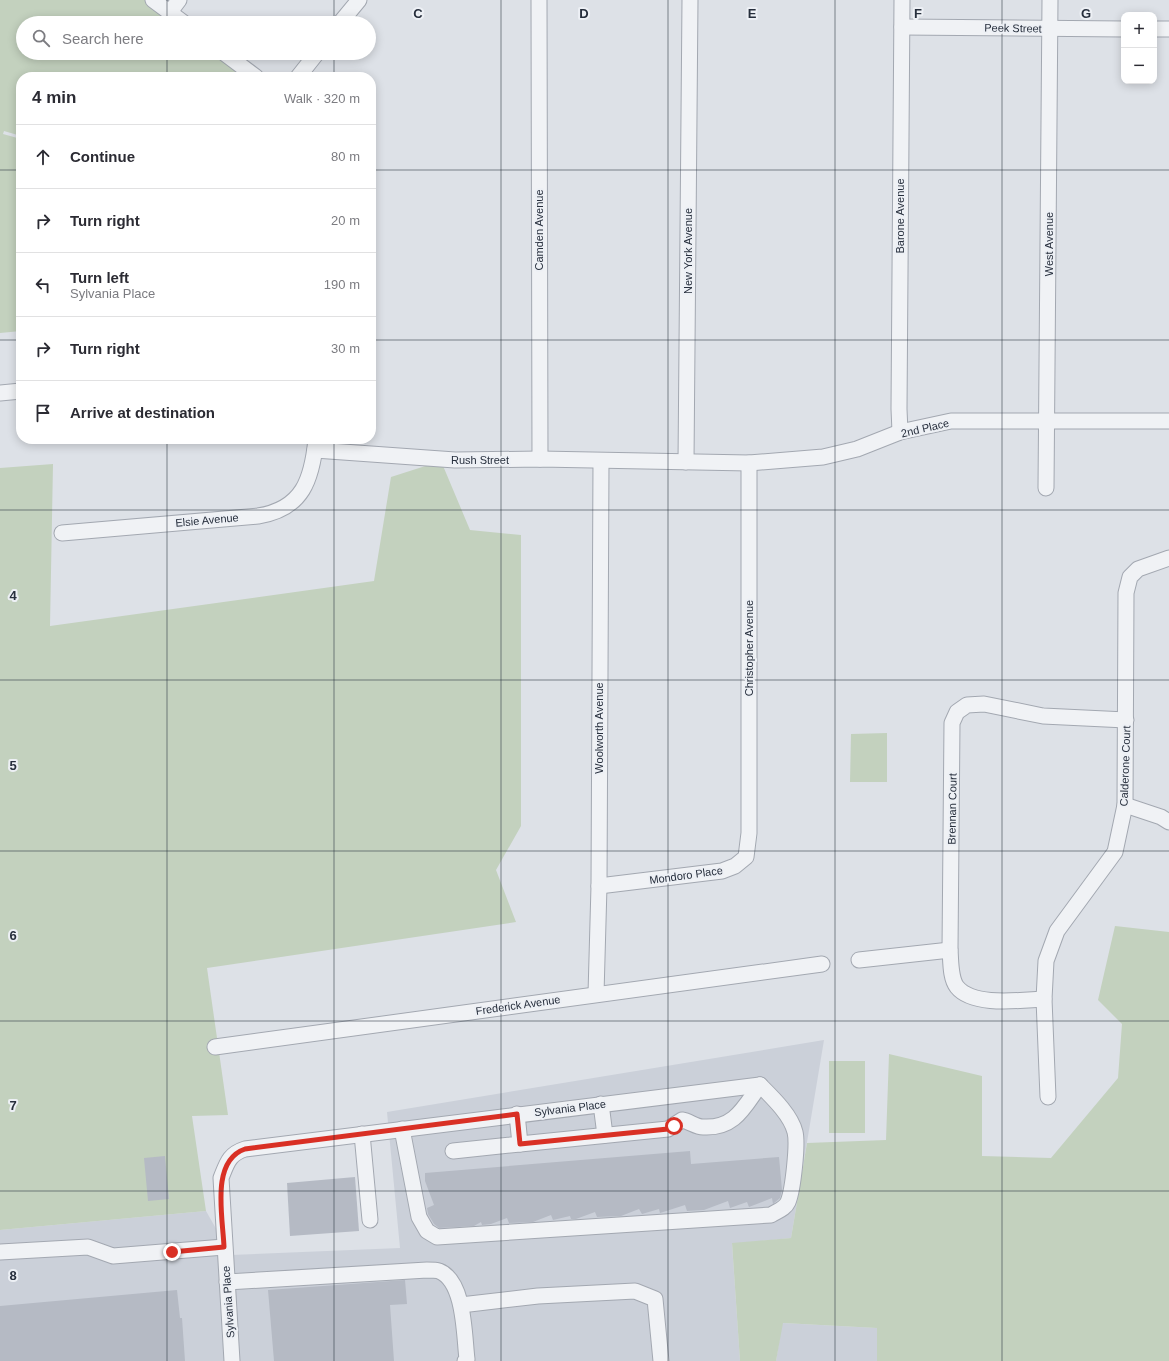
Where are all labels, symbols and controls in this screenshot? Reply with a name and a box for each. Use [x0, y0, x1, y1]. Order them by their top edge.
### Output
text: C [413, 6, 423, 21]
text: D [579, 6, 589, 21]
text: E [748, 6, 757, 21]
text: F [914, 6, 922, 21]
text: G [1081, 6, 1091, 21]
map controls [1121, 12, 1157, 84]
button: + [1121, 12, 1157, 48]
search box [16, 16, 376, 60]
street label: Peek Street [984, 21, 1042, 35]
icon: search [30, 27, 52, 49]
text: Search here [62, 30, 144, 47]
button: − [1121, 48, 1157, 84]
text: 4 min [32, 88, 76, 107]
text: Walk · 320 m [284, 91, 360, 106]
icon: ahead [32, 146, 54, 168]
text: Continue [70, 148, 135, 165]
text: 80 m [331, 149, 360, 164]
street label: Barone Avenue [894, 178, 906, 254]
street label: Camden Avenue [533, 189, 545, 271]
street label: New York Avenue [682, 208, 694, 294]
icon: right [32, 210, 54, 232]
text: Turn right [70, 212, 140, 229]
street label: West Avenue [1043, 212, 1055, 276]
text: 20 m [331, 213, 360, 228]
text: Turn left [70, 269, 129, 286]
icon: left [32, 274, 54, 296]
text: 190 m [324, 277, 360, 292]
text: Sylvania Place [70, 286, 155, 301]
icon: right [32, 338, 54, 360]
text: Turn right [70, 340, 140, 357]
text: 30 m [331, 341, 360, 356]
icon: arrive [32, 402, 54, 424]
text: Arrive at destination [70, 404, 215, 421]
street label: 2nd Place [900, 417, 950, 439]
street label: Rush Street [451, 454, 509, 466]
street label: Elsie Avenue [175, 511, 239, 529]
text: 4 [9, 588, 17, 603]
street label: Christopher Avenue [743, 600, 755, 696]
street label: Woolworth Avenue [593, 682, 605, 774]
street label: Calderone Court [1118, 725, 1132, 807]
text: 5 [9, 758, 17, 773]
street label: Brennan Court [945, 773, 959, 845]
street label: Mondoro Place [649, 864, 723, 886]
text: 6 [9, 928, 17, 943]
street label: Frederick Avenue [475, 993, 561, 1017]
text: 7 [9, 1098, 17, 1113]
street label: Sylvania Place [533, 1098, 607, 1118]
route start [665, 1117, 683, 1135]
route end [163, 1243, 181, 1261]
street label: Sylvania Place [219, 1266, 237, 1338]
text: 8 [9, 1268, 17, 1283]

